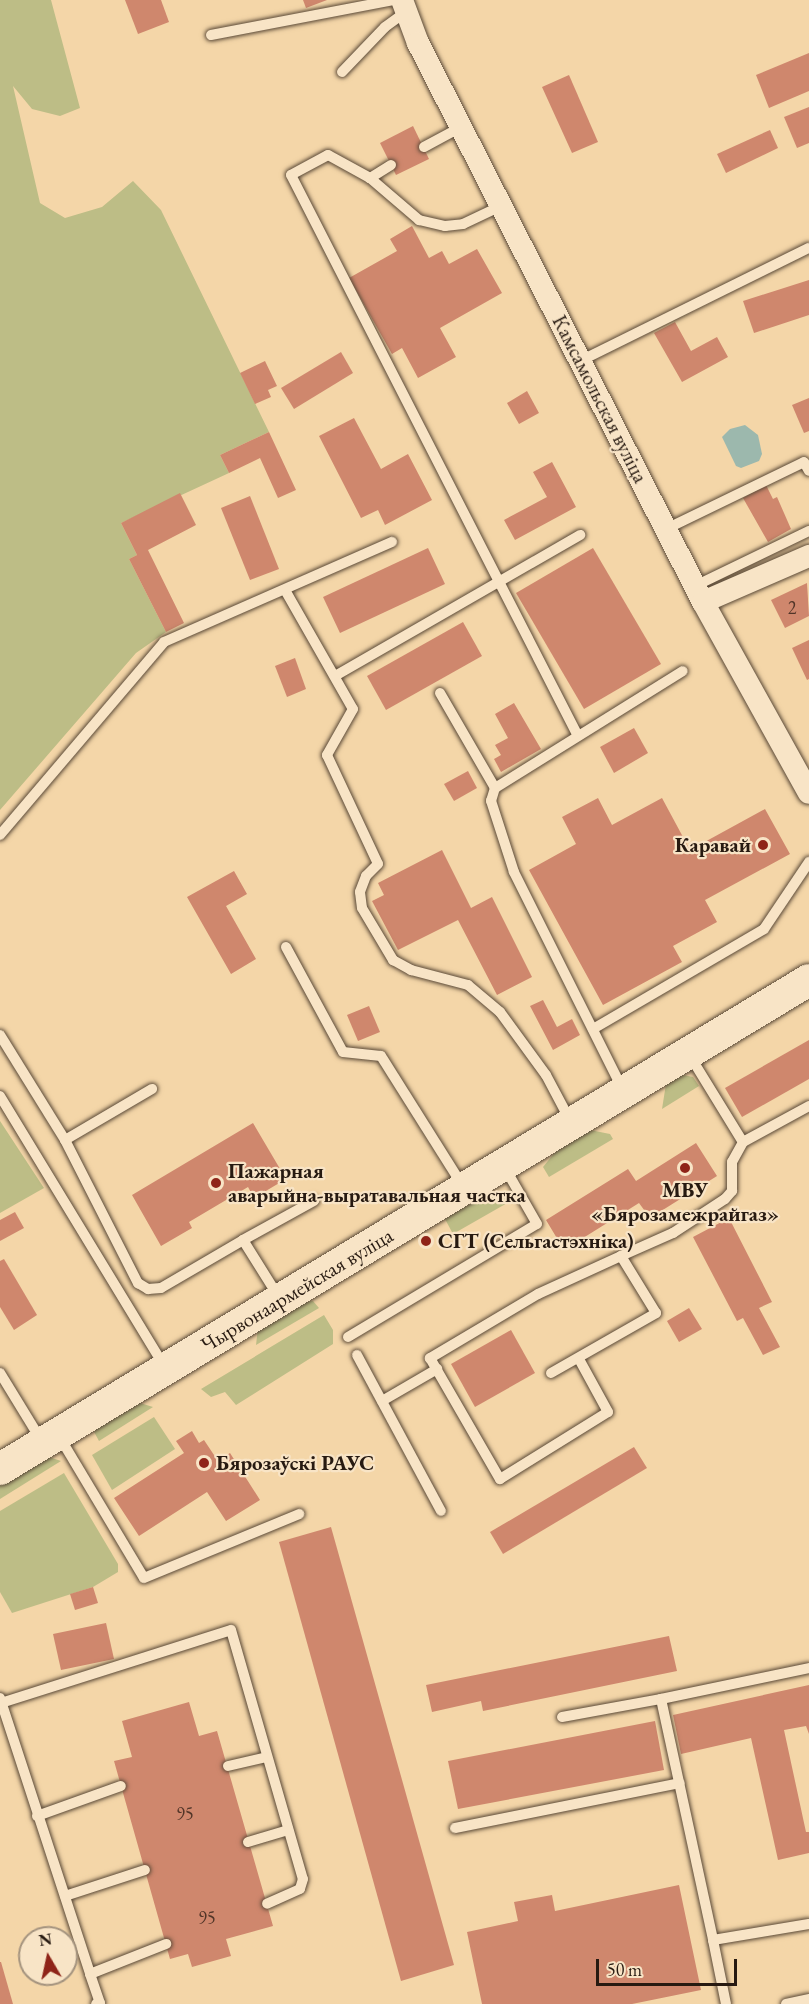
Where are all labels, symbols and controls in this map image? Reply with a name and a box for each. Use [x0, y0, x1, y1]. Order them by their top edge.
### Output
street label: Камсамольская вуліца [547, 311, 653, 487]
house number: 2 [788, 597, 796, 619]
place label: Каравай [675, 832, 751, 858]
marker: Каравай [756, 838, 770, 852]
place label: Пажарная аварыйна-выратавальная частка [228, 1158, 526, 1208]
marker: МВУ «Бярозамежрайгаз» [678, 1161, 692, 1175]
marker: Пажарная аварыйна-выратавальная частка [209, 1176, 223, 1190]
place label: МВУ «Бярозамежрайгаз» [591, 1177, 779, 1227]
street label: Чырвонаармейская вуліца [196, 1223, 398, 1357]
place label: СГТ (Сельгастэхніка) [438, 1228, 634, 1254]
marker: СГТ (Сельгастэхніка) [419, 1234, 433, 1248]
place label: Бярозаўскі РАУС [216, 1450, 374, 1476]
marker: Бярозаўскі РАУС [197, 1456, 211, 1470]
house number: 95 [176, 1803, 194, 1825]
house number: 95 [198, 1907, 216, 1929]
north arrow [18, 1926, 78, 1986]
text: N [37, 1928, 53, 1951]
scale bar [599, 1947, 740, 1985]
text: 50 m [607, 1958, 642, 1981]

